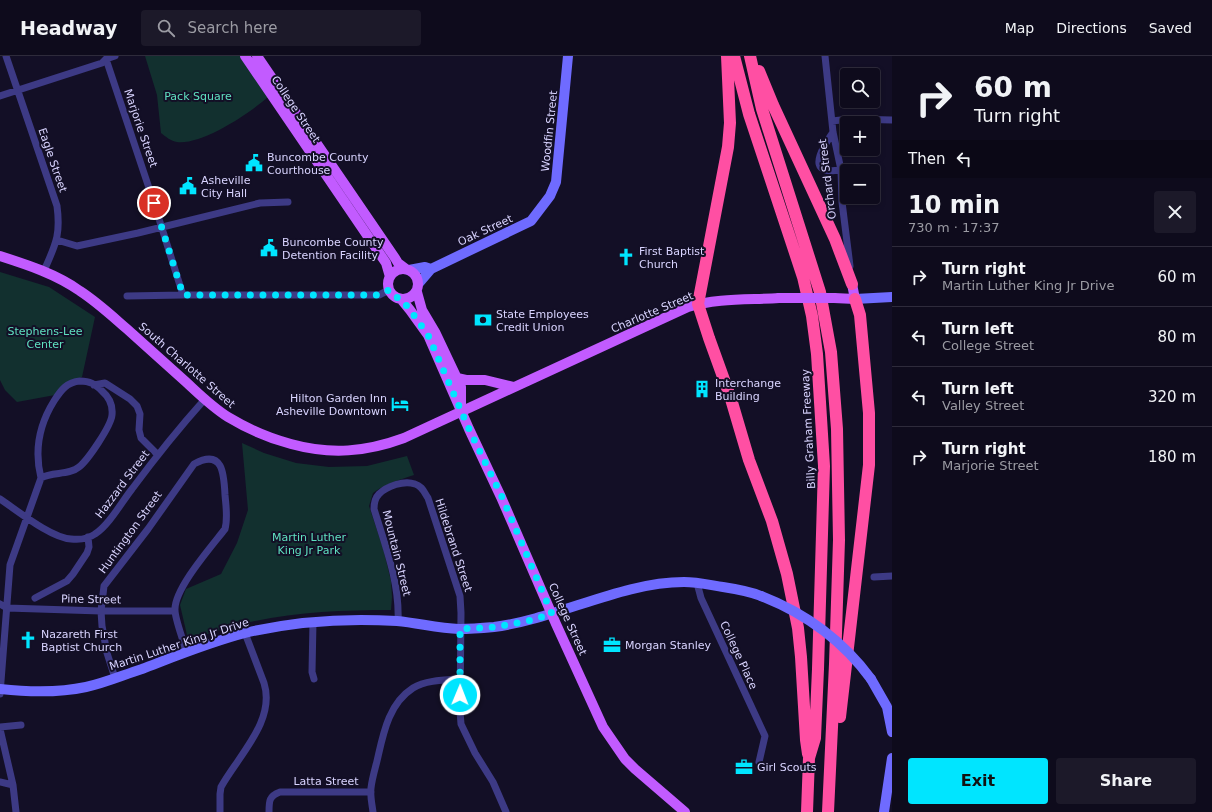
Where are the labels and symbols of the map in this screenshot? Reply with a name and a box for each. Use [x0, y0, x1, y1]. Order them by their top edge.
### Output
street label: College Street [268, 73, 323, 146]
street label: Marjorie Street [121, 87, 160, 170]
street label: Woodfin Street [539, 89, 560, 172]
park label: Pack Square [164, 90, 232, 103]
street label: Eagle Street [35, 126, 70, 195]
street label: Orchard Street [816, 137, 839, 220]
place label: Buncombe County Courthouse [267, 151, 369, 177]
public building icon: Buncombe County Courthouse [244, 153, 264, 173]
place label: Asheville City Hall [201, 174, 251, 200]
public building icon: Asheville City Hall [178, 176, 198, 196]
pin [137, 186, 171, 220]
street label: Oak Street [456, 212, 515, 249]
place label: Buncombe County Detention Facility [282, 236, 384, 262]
public building icon: Buncombe County Detention Facility [259, 238, 279, 258]
place label: First Baptist Church [639, 245, 705, 271]
church icon: First Baptist Church [616, 247, 636, 267]
street label: Charlotte Street [609, 289, 696, 336]
place label: State Employees Credit Union [496, 308, 589, 334]
bank icon: State Employees Credit Union [473, 310, 493, 330]
street label: South Charlotte Street [136, 320, 238, 411]
park label: Stephens-Lee Center [8, 325, 83, 351]
street label: Billy Graham Freeway [799, 368, 818, 489]
place label: Interchange Building [715, 377, 781, 403]
building icon: Interchange Building [692, 379, 712, 399]
place label: Hilton Garden Inn Asheville Downtown [276, 392, 387, 418]
hotel icon: Hilton Garden Inn Asheville Downtown [390, 394, 410, 414]
street label: Hazzard Street [93, 447, 153, 521]
street label: Huntington Street [96, 488, 165, 576]
street label: Hildebrand Street [432, 497, 475, 594]
street label: Mountain Street [380, 509, 414, 598]
park label: Martin Luther King Jr Park [272, 531, 347, 557]
street label: College Street [546, 581, 590, 658]
street label: Pine Street [61, 592, 122, 607]
street label: Martin Luther King Jr Drive [108, 616, 251, 673]
street label: College Place [717, 619, 760, 692]
place label: Nazareth First Baptist Church [41, 628, 122, 654]
church icon: Nazareth First Baptist Church [18, 630, 38, 650]
office icon: Morgan Stanley [602, 635, 622, 655]
place label: Morgan Stanley [625, 639, 712, 652]
position arrow [439, 674, 481, 716]
office icon: Girl Scouts [734, 757, 754, 777]
place label: Girl Scouts [757, 761, 817, 774]
street label: Latta Street [293, 775, 359, 788]

